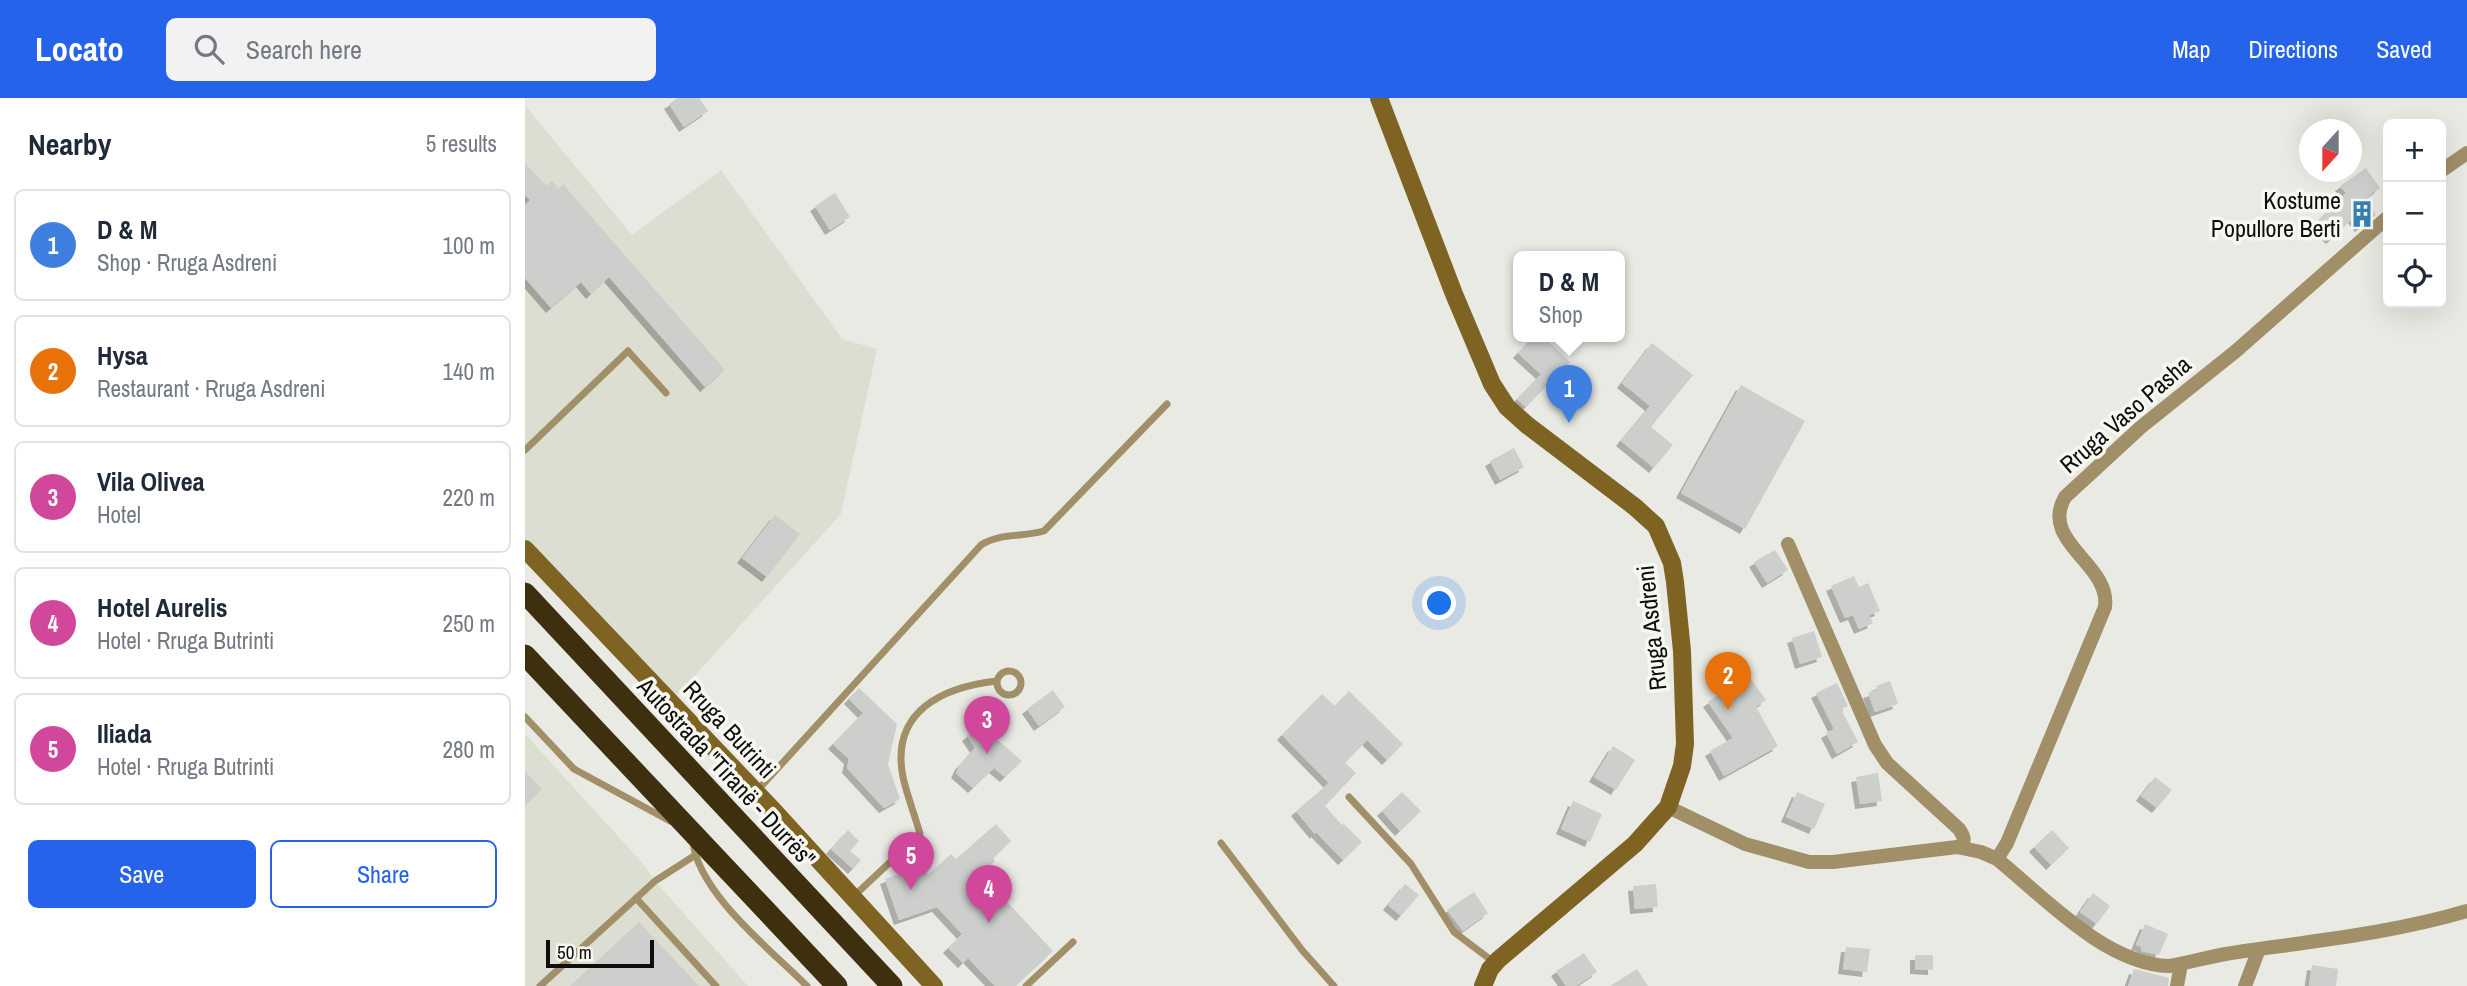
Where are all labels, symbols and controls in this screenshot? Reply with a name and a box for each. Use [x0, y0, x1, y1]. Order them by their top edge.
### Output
search box [166, 18, 656, 81]
text: Locato [35, 27, 124, 71]
icon: search [190, 30, 228, 68]
text: Search here [246, 32, 362, 67]
text: Map [2172, 33, 2210, 65]
text: Directions [2248, 33, 2338, 65]
text: Saved [2376, 33, 2432, 65]
north arrow [2299, 119, 2362, 182]
map controls [2383, 119, 2446, 308]
button: + [2383, 119, 2446, 182]
text: Nearby [28, 124, 111, 164]
text: 5 results [426, 128, 497, 159]
button: − [2383, 182, 2446, 245]
place label: Kostume Popullore Berti [2211, 184, 2341, 244]
building icon: Kostume Popullore Berti [2347, 199, 2377, 229]
text: D & M [97, 212, 157, 247]
text: 1 [48, 230, 58, 261]
text: 100 m [443, 230, 495, 261]
button: locate [2383, 245, 2446, 308]
text: Shop · Rruga Asdreni [97, 247, 277, 278]
popup [1513, 251, 1625, 342]
text: D & M [1539, 264, 1599, 299]
text: Shop [1539, 299, 1583, 330]
text: Hysa [97, 338, 148, 373]
street label: Rruga Vaso Pasha [2053, 348, 2197, 480]
text: 2 [48, 356, 58, 387]
text: 140 m [443, 356, 495, 387]
pin: 1 [1546, 365, 1592, 423]
text: Restaurant · Rruga Asdreni [97, 373, 326, 404]
text: Vila Olivea [97, 464, 205, 499]
text: 3 [48, 482, 58, 513]
text: 220 m [443, 482, 495, 513]
text: Hotel [97, 499, 141, 530]
street label: Rruga Asdreni [1629, 564, 1673, 692]
your location [1422, 586, 1456, 620]
text: Hotel Aurelis [97, 590, 228, 625]
text: 4 [48, 608, 58, 639]
text: 250 m [443, 608, 495, 639]
text: Hotel · Rruga Butrinti [97, 625, 274, 656]
pin: 2 [1705, 652, 1751, 710]
street label: Autostrada "Tiranë - Durrës" [630, 670, 823, 873]
street label: Rruga Butrinti [677, 673, 783, 785]
pin: 3 [964, 696, 1010, 754]
text: Iliada [97, 716, 152, 751]
text: 5 [48, 734, 58, 765]
text: 280 m [443, 734, 495, 765]
text: Hotel · Rruga Butrinti [97, 751, 274, 782]
pin: 5 [888, 832, 934, 890]
button: Save [28, 840, 256, 908]
button: Share [270, 840, 497, 908]
pin: 4 [966, 865, 1012, 923]
scale bar [546, 937, 655, 969]
text: 50 m [557, 939, 592, 965]

